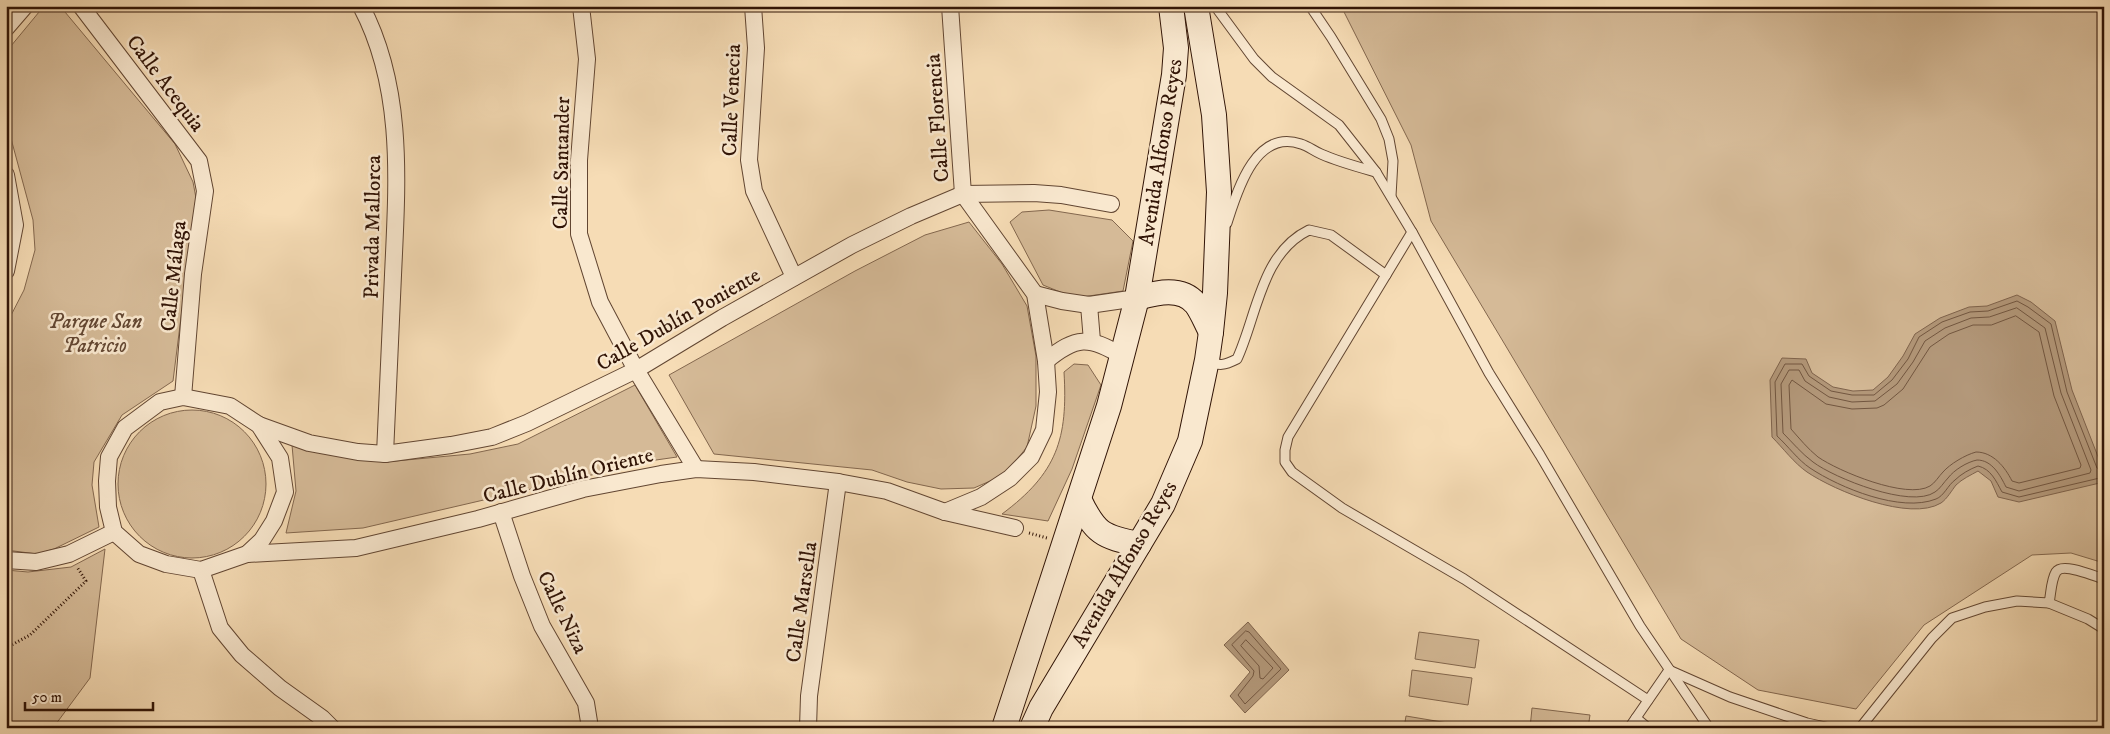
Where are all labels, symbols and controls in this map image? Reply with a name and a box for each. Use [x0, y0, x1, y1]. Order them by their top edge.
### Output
street label: Calle Acequia [120, 30, 210, 137]
street label: Calle Venecia [717, 43, 747, 157]
street label: Calle Florencia [921, 53, 955, 183]
street label: Avenida Alfonso Reyes [1133, 57, 1189, 247]
street label: Calle Santander [548, 96, 576, 230]
street label: Privada Mallorca [359, 155, 387, 299]
street label: Calle Málaga [155, 219, 193, 333]
street label: Calle Dublín Poniente [592, 262, 765, 377]
park label: Parque San Patricio [48, 309, 143, 359]
street label: Calle Dublín Oriente [480, 442, 656, 510]
street label: Avenida Alfonso Reyes [1066, 476, 1183, 653]
street label: Calle Marsella [781, 540, 823, 664]
street label: Calle Niza [531, 567, 593, 658]
scale bar [25, 679, 152, 711]
text: 50 m [32, 688, 62, 707]

